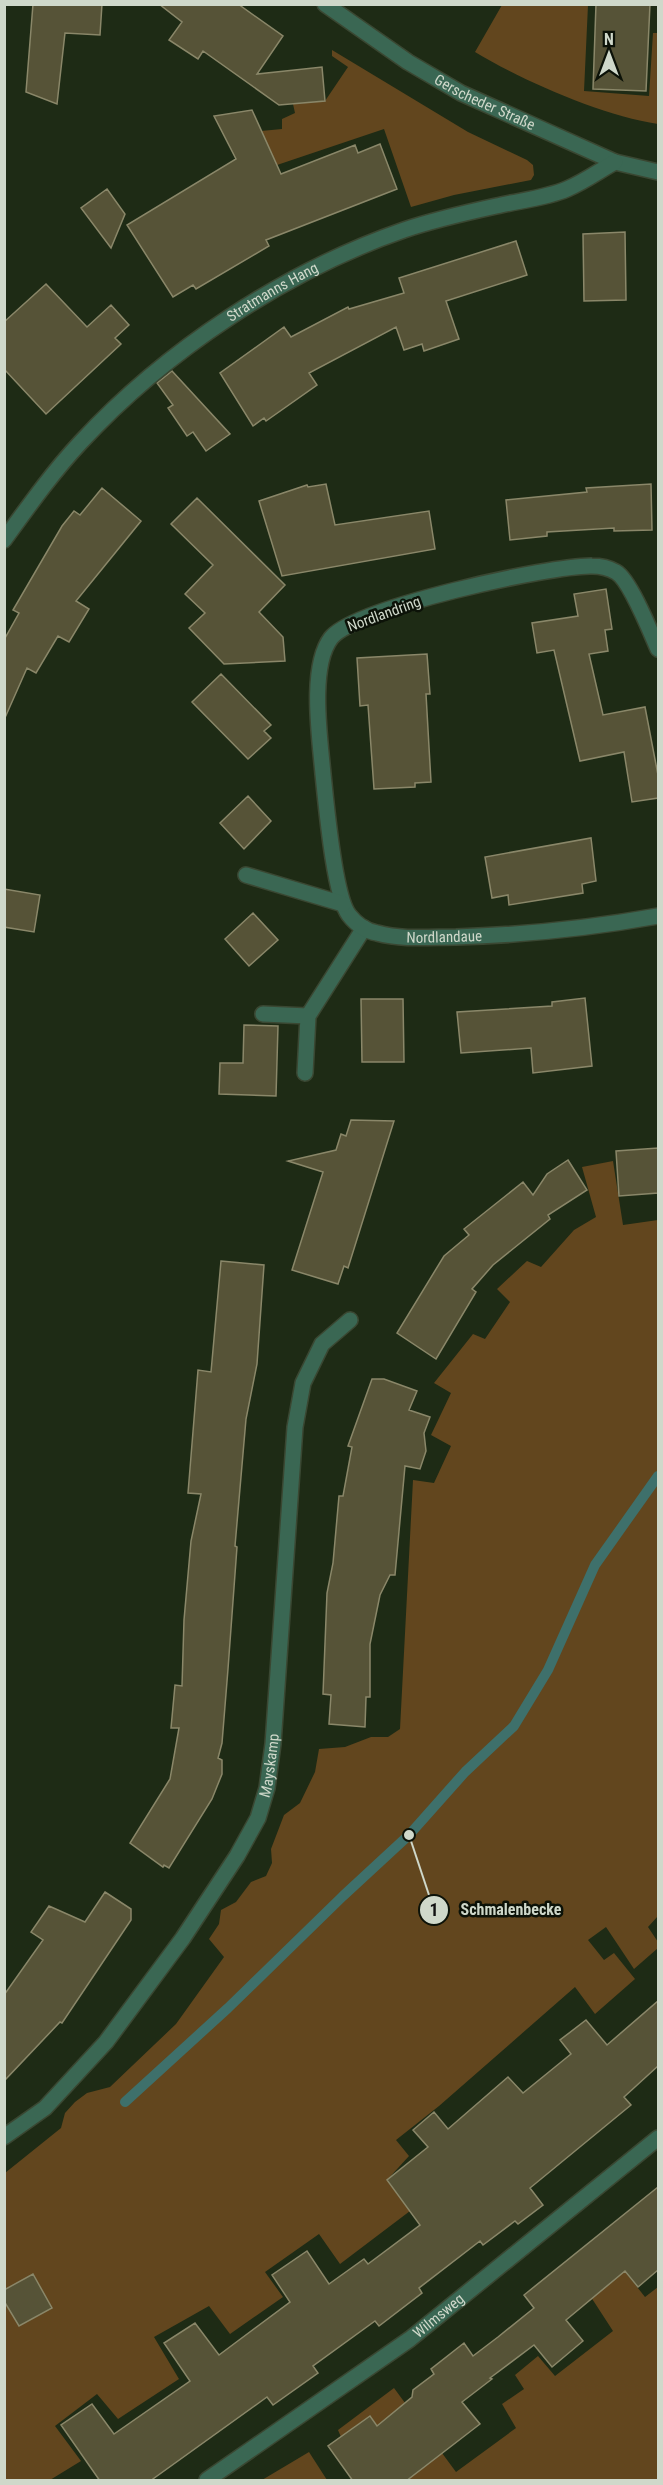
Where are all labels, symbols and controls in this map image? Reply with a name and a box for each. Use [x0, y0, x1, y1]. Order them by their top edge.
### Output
north arrow [579, 24, 639, 84]
text: N [604, 30, 614, 49]
street label: Gerscheder Straße [431, 70, 538, 134]
street label: Stratmanns Hang [223, 259, 321, 326]
street label: Nordlandring [345, 592, 423, 636]
street label: Nordlandaue [406, 927, 482, 947]
street label: Mayskamp [256, 1733, 283, 1800]
callout: Schmalenbecke [419, 1893, 574, 1927]
text: 1 [429, 1899, 439, 1920]
text: Schmalenbecke [461, 1900, 562, 1919]
street label: Wilmsweg [409, 2290, 468, 2342]

